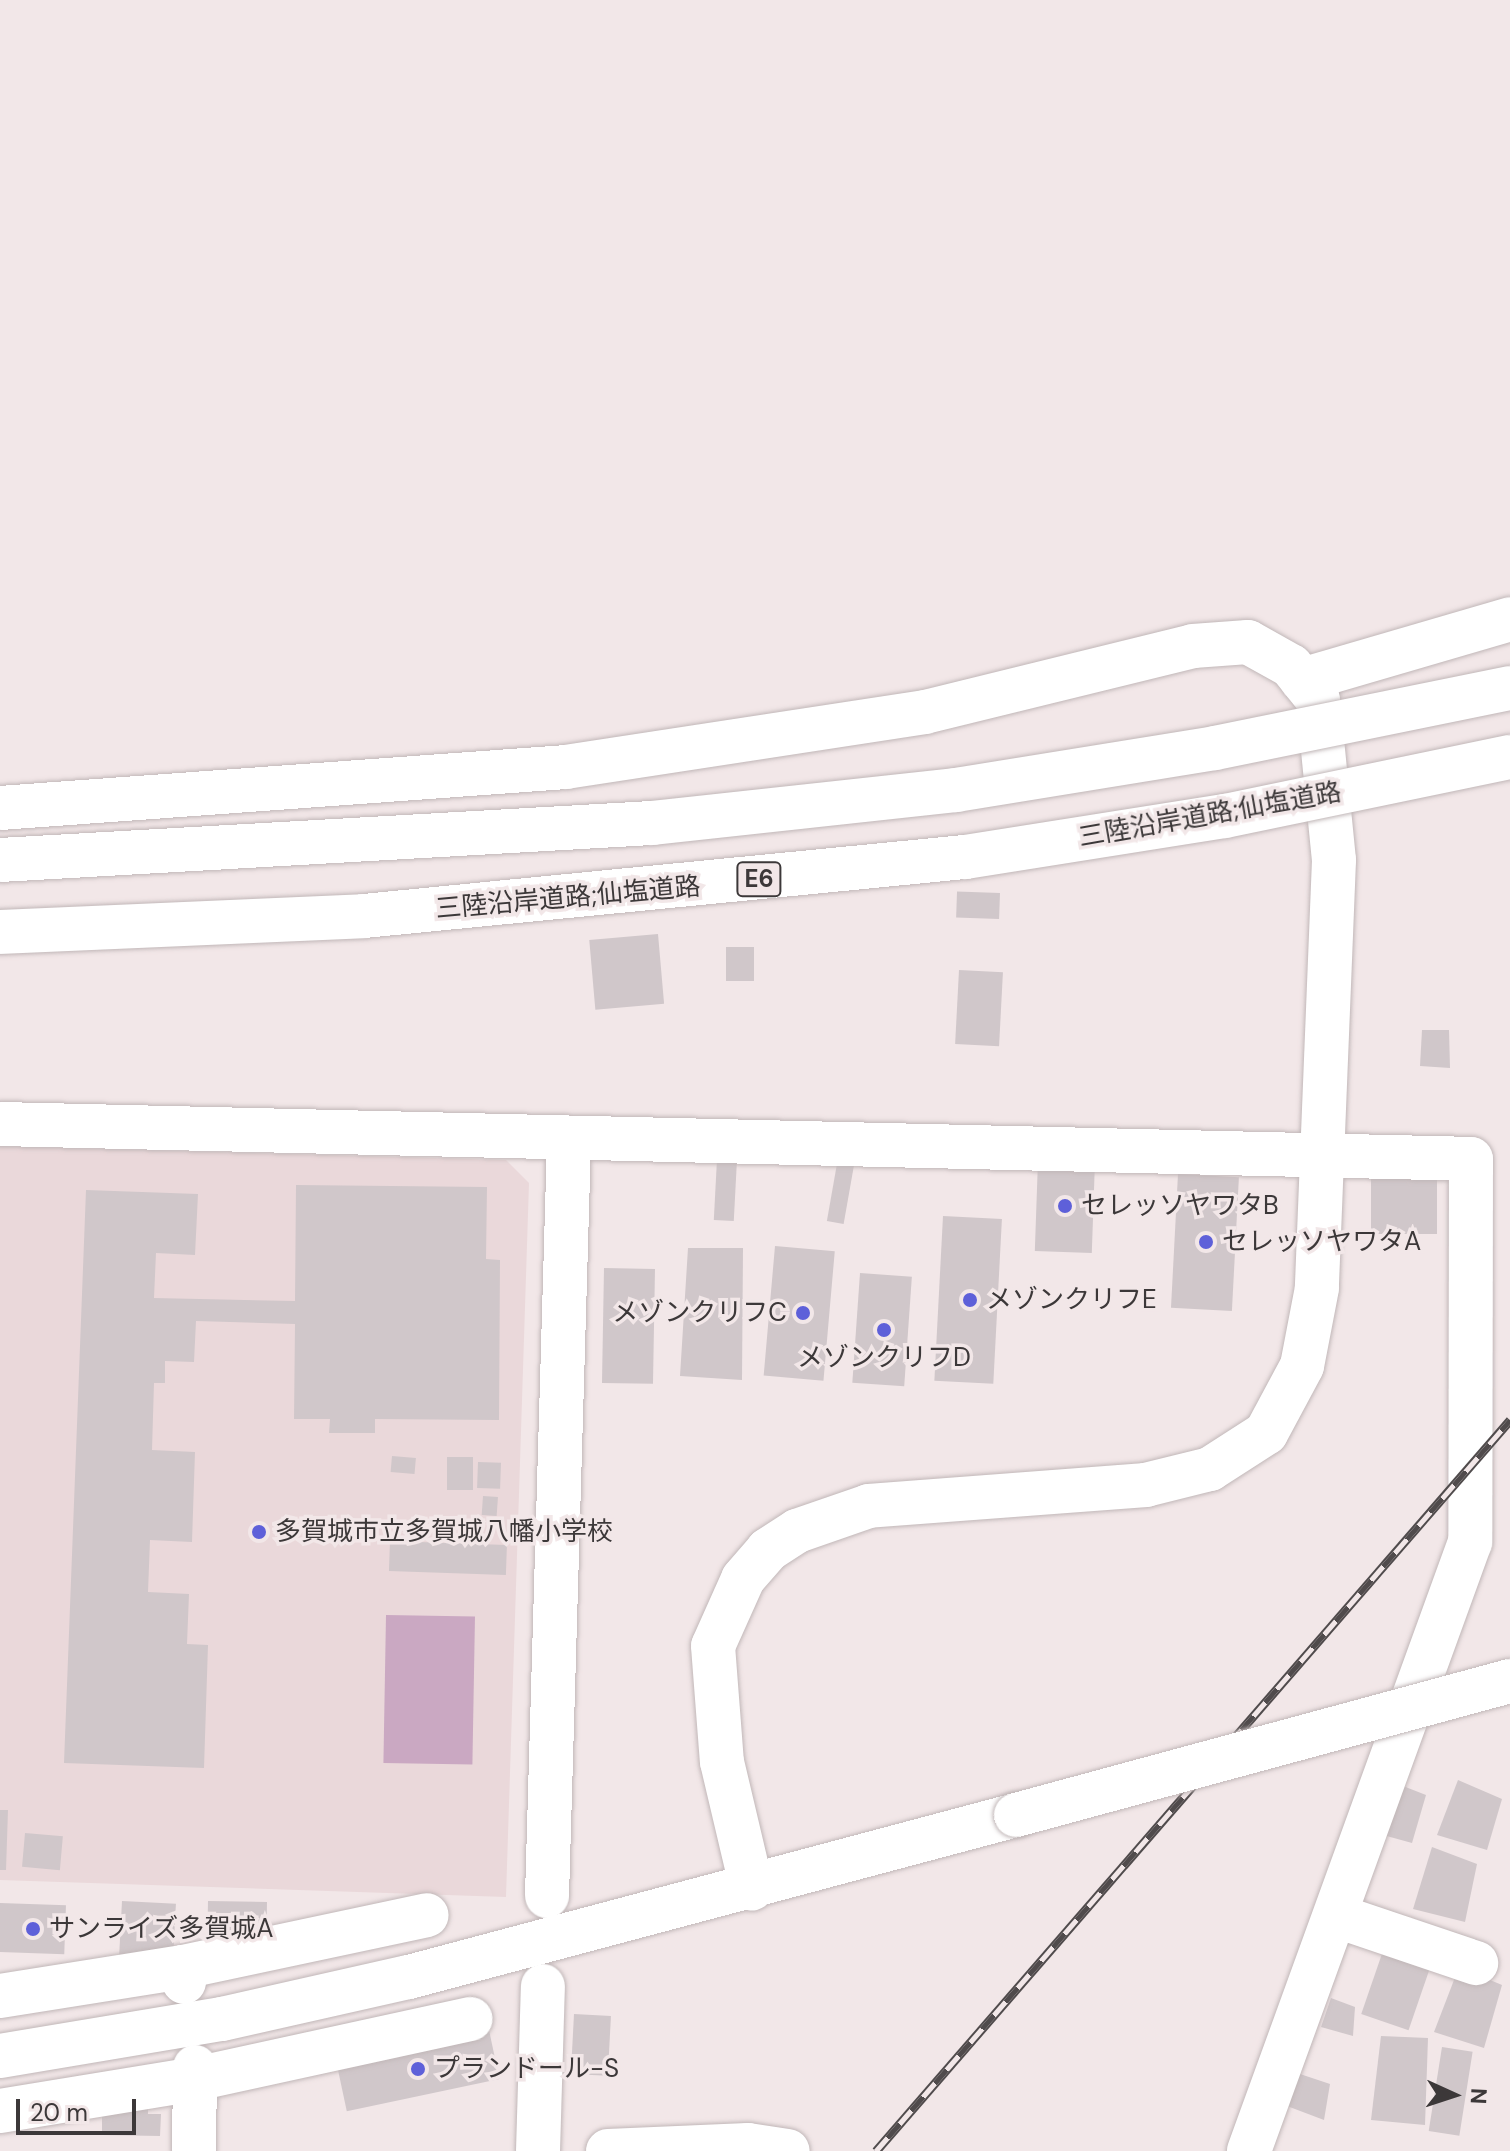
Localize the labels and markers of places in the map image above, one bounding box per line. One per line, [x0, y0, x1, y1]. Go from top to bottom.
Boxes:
place label: セレッソヤワタB [1081, 1190, 1279, 1222]
marker: セレッソヤワタB [1056, 1197, 1074, 1215]
place label: セレッソヤワタA [1222, 1226, 1421, 1258]
marker: セレッソヤワタA [1197, 1233, 1215, 1251]
place label: メゾンクリフE [986, 1284, 1157, 1316]
marker: メゾンクリフE [961, 1291, 979, 1309]
place label: メゾンクリフC [612, 1297, 787, 1329]
marker: メゾンクリフC [794, 1304, 812, 1322]
marker: メゾンクリフD [875, 1321, 893, 1339]
place label: メゾンクリフD [797, 1342, 971, 1374]
place label: 多賀城市立多賀城八幡小学校 [275, 1516, 613, 1548]
marker: 多賀城市立多賀城八幡小学校 [250, 1523, 268, 1541]
place label: サンライズ多賀城A [49, 1913, 274, 1945]
marker: サンライズ多賀城A [24, 1920, 42, 1938]
place label: プランドール-S [434, 2053, 619, 2085]
marker: プランドール-S [409, 2060, 427, 2078]

